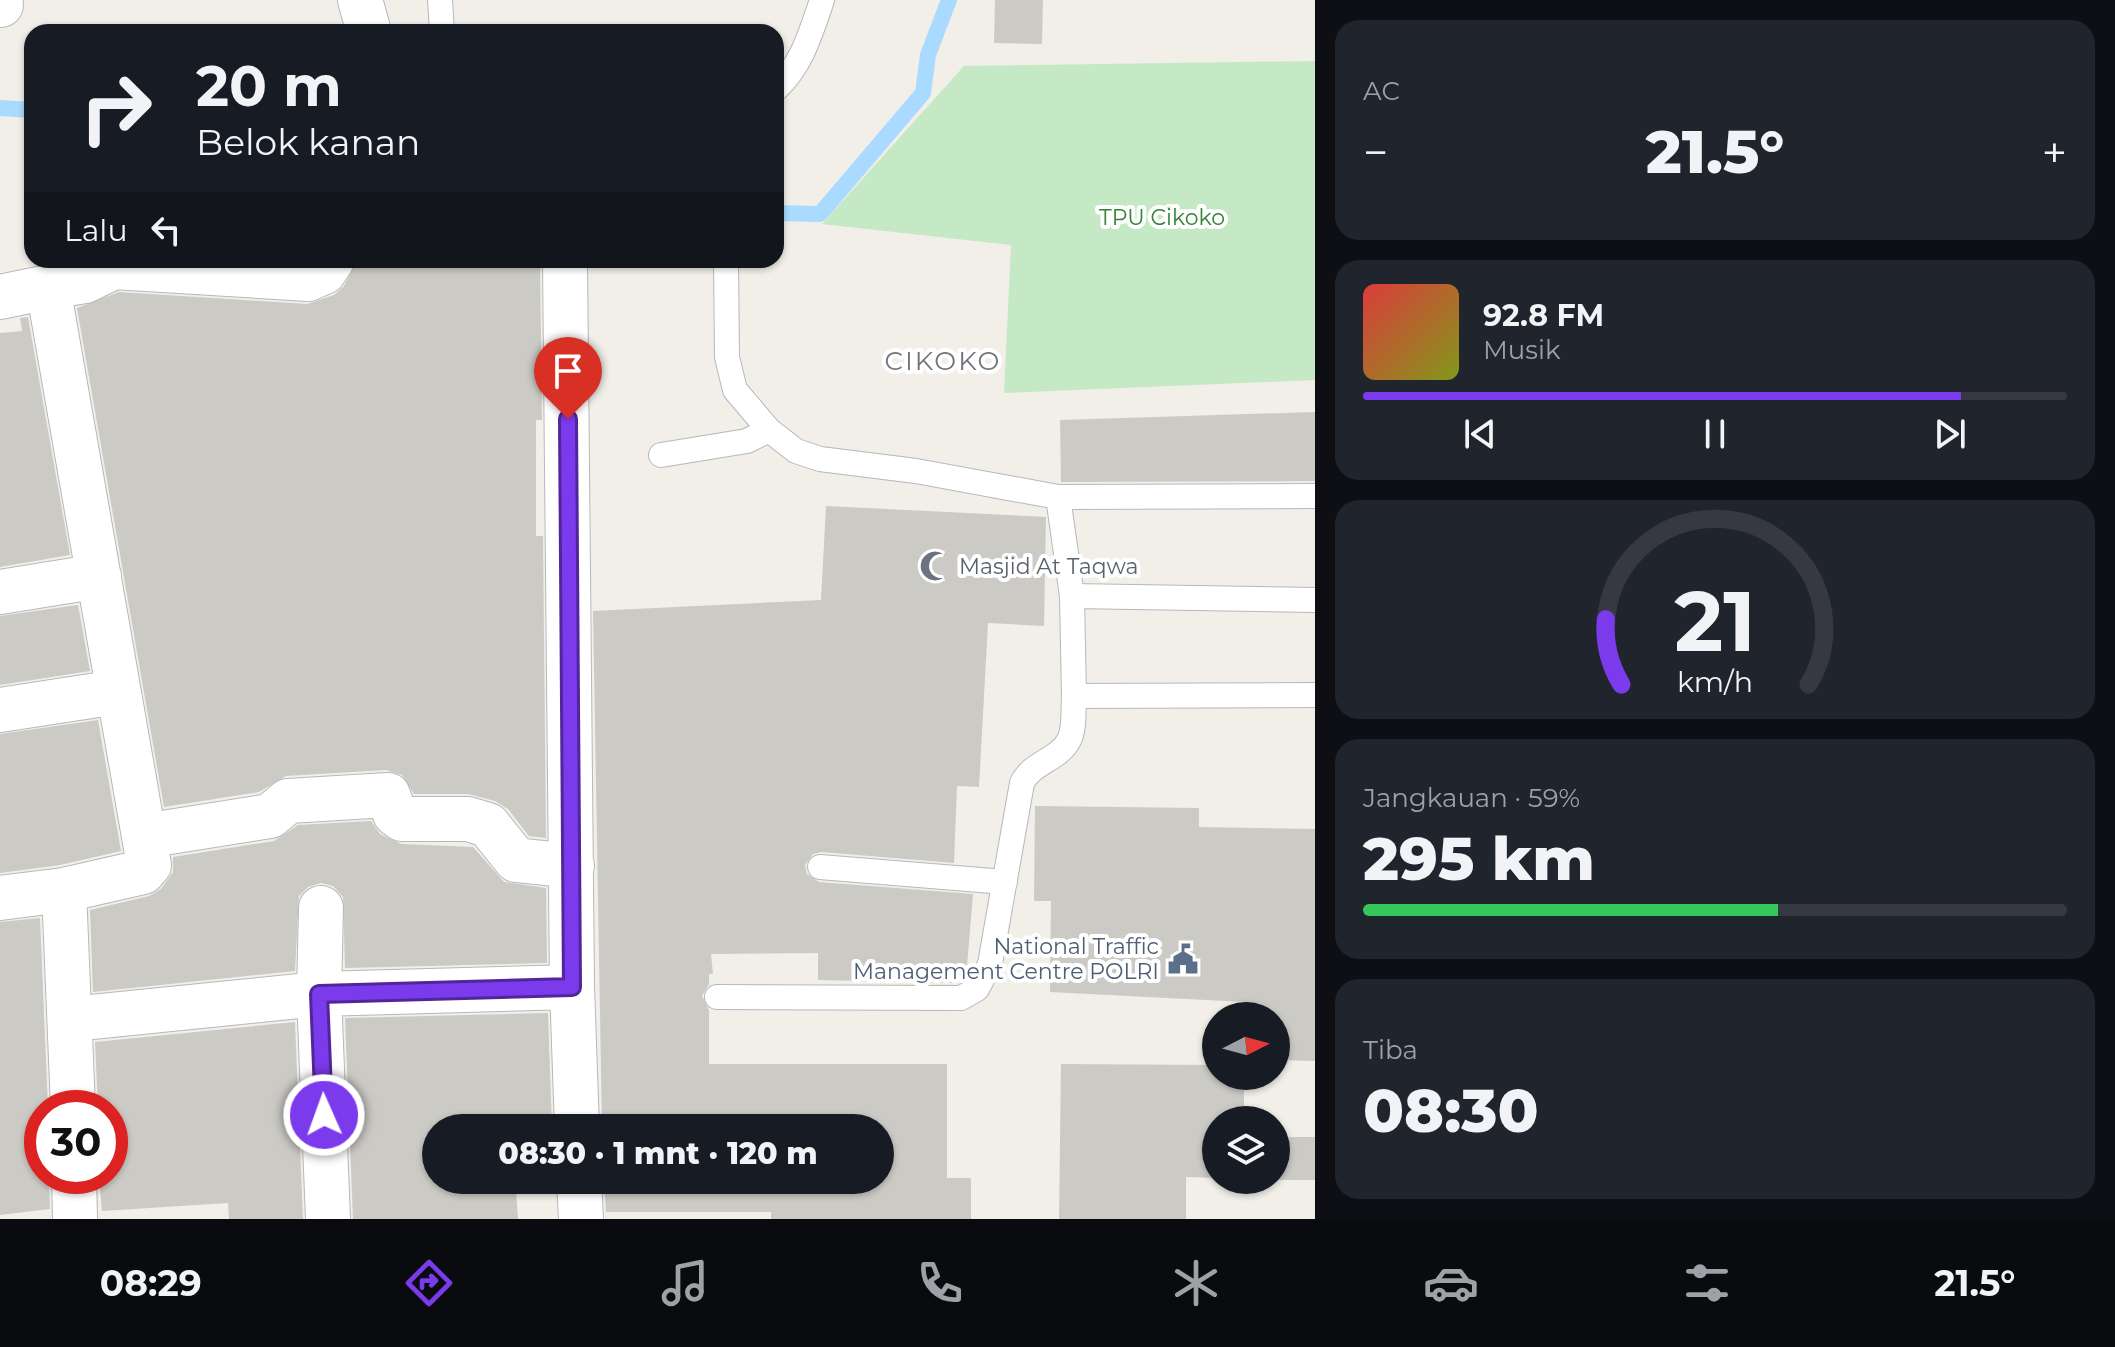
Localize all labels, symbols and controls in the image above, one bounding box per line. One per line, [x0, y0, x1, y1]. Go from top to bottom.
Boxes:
text: 20 m [196, 52, 342, 120]
icon: right [64, 56, 168, 160]
text: AC [1363, 75, 1400, 107]
text: 21.5° [1646, 115, 1784, 188]
text: Belok kanan [196, 120, 420, 164]
text: − [1363, 125, 1388, 179]
text: + [2042, 125, 2067, 179]
park label: TPU Cikoko [1099, 204, 1225, 231]
icon: left [144, 208, 188, 252]
text: Lalu [64, 212, 128, 249]
text: 92.8 FM [1483, 297, 1604, 334]
text: Musik [1483, 334, 1561, 366]
pin [534, 337, 602, 419]
district label: CIKOKO [885, 345, 1001, 377]
icon: arrive [546, 349, 590, 393]
icon: previous [1458, 412, 1502, 456]
icon: pause [1693, 412, 1737, 456]
icon: next [1928, 412, 1972, 456]
mosque icon: Masjid At Taqwa [918, 549, 952, 583]
place label: Masjid At Taqwa [959, 553, 1139, 580]
text: 21 [1674, 570, 1756, 672]
text: km/h [1677, 665, 1753, 700]
text: Jangkauan · 59% [1363, 782, 1580, 814]
text: 295 km [1363, 822, 1595, 895]
place label: National Traffic Management Centre POLRI [853, 933, 1159, 985]
public building icon: National Traffic Management Centre POLRI [1166, 942, 1200, 976]
north arrow [1202, 1002, 1290, 1090]
map controls [1202, 1002, 1290, 1194]
text: Tiba [1363, 1034, 1418, 1066]
position arrow [282, 1073, 366, 1157]
text: 08:30 [1363, 1074, 1539, 1147]
speed limit sign: 30 [24, 1090, 128, 1194]
button: layers [1202, 1106, 1290, 1194]
text: 08:30 · 1 mnt · 120 m [498, 1135, 818, 1172]
icon: directions [401, 1255, 457, 1311]
icon: music [657, 1255, 713, 1311]
icon: phone [912, 1255, 968, 1311]
icon: climate [1168, 1255, 1224, 1311]
icon: car [1423, 1255, 1479, 1311]
icon: filters [1679, 1255, 1735, 1311]
text: 08:29 [100, 1261, 202, 1305]
text: 21.5° [1934, 1261, 2015, 1305]

